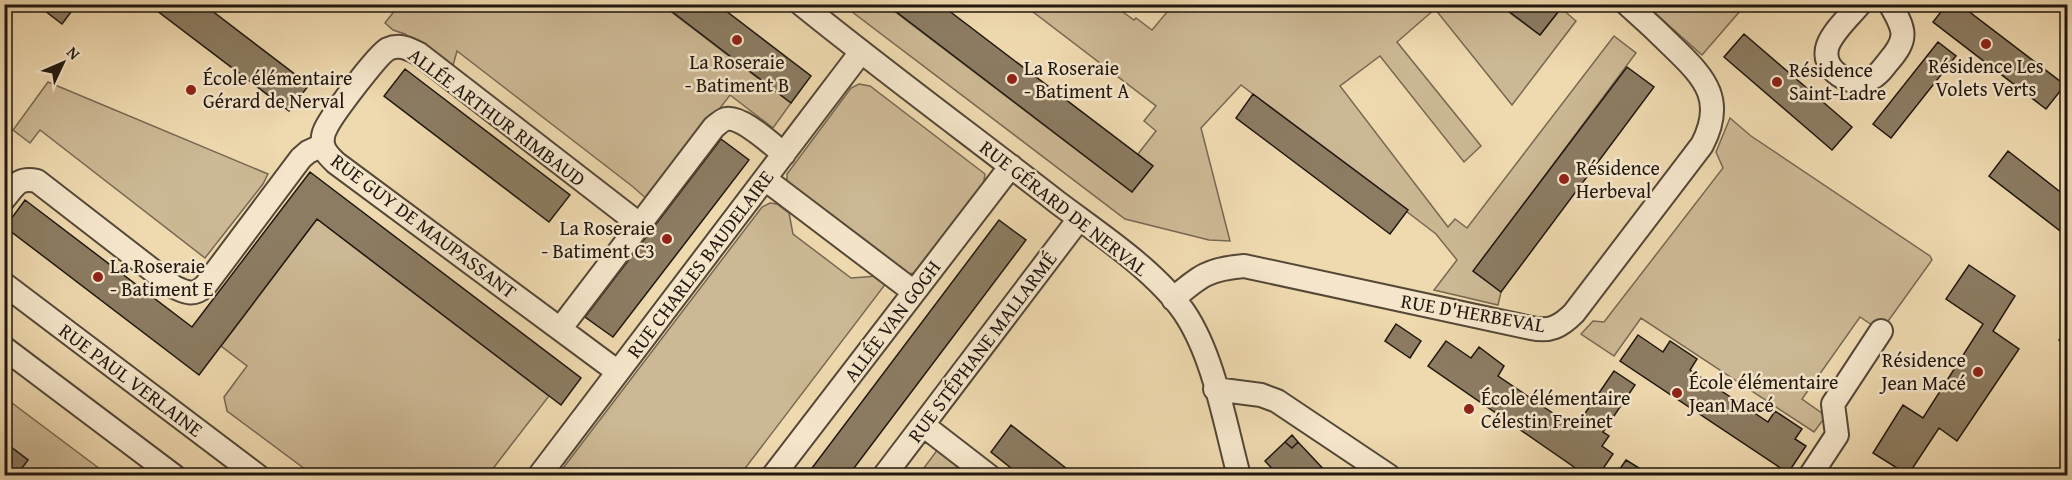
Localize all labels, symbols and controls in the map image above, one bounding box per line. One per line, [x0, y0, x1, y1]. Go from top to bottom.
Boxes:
north arrow [33, 33, 93, 93]
marker: La Roseraie - Batiment B [730, 33, 744, 47]
marker: Résidence Les Volets Verts [1979, 37, 1993, 51]
text: N [61, 40, 86, 65]
street label: ALLÉE ARTHUR RIMBAUD [403, 40, 592, 193]
place label: La Roseraie - Batiment B [685, 47, 789, 99]
place label: Résidence Les Volets Verts [1928, 51, 2044, 103]
place label: La Roseraie - Batiment A [1024, 53, 1129, 105]
place label: Résidence Saint-Ladre [1789, 55, 1886, 107]
place label: École élémentaire Gérard de Nerval [203, 63, 352, 115]
marker: La Roseraie - Batiment A [1005, 72, 1019, 86]
marker: Résidence Saint-Ladre [1770, 75, 1784, 89]
marker: École élémentaire Gérard de Nerval [184, 83, 198, 97]
street label: RUE GÉRARD DE NERVAL [974, 133, 1155, 283]
street label: RUE GUY DE MAUPASSANT [325, 146, 523, 305]
place label: Résidence Herbeval [1576, 153, 1660, 205]
street label: RUE CHARLES BAUDELAIRE [619, 164, 780, 364]
marker: Résidence Herbeval [1557, 172, 1571, 186]
place label: La Roseraie - Batiment C3 [541, 213, 655, 265]
marker: La Roseraie - Batiment C3 [660, 232, 674, 246]
street label: RUE STÉPHANE MALLARMÉ [900, 245, 1063, 448]
place label: La Roseraie - Batiment E [110, 251, 213, 303]
street label: ALLÉE VAN GOGH [836, 254, 947, 388]
marker: La Roseraie - Batiment E [91, 270, 105, 284]
street label: RUE D'HERBEVAL [1399, 286, 1548, 339]
street label: RUE PAUL VERLAINE [53, 316, 209, 443]
place label: Résidence Jean Macé [1878, 345, 1966, 397]
marker: Résidence Jean Macé [1971, 365, 1985, 379]
place label: École élémentaire Jean Macé [1686, 367, 1838, 419]
place label: École élémentaire Célestin Freinet [1481, 383, 1630, 435]
marker: École élémentaire Jean Macé [1670, 386, 1684, 400]
marker: École élémentaire Célestin Freinet [1462, 402, 1476, 416]

